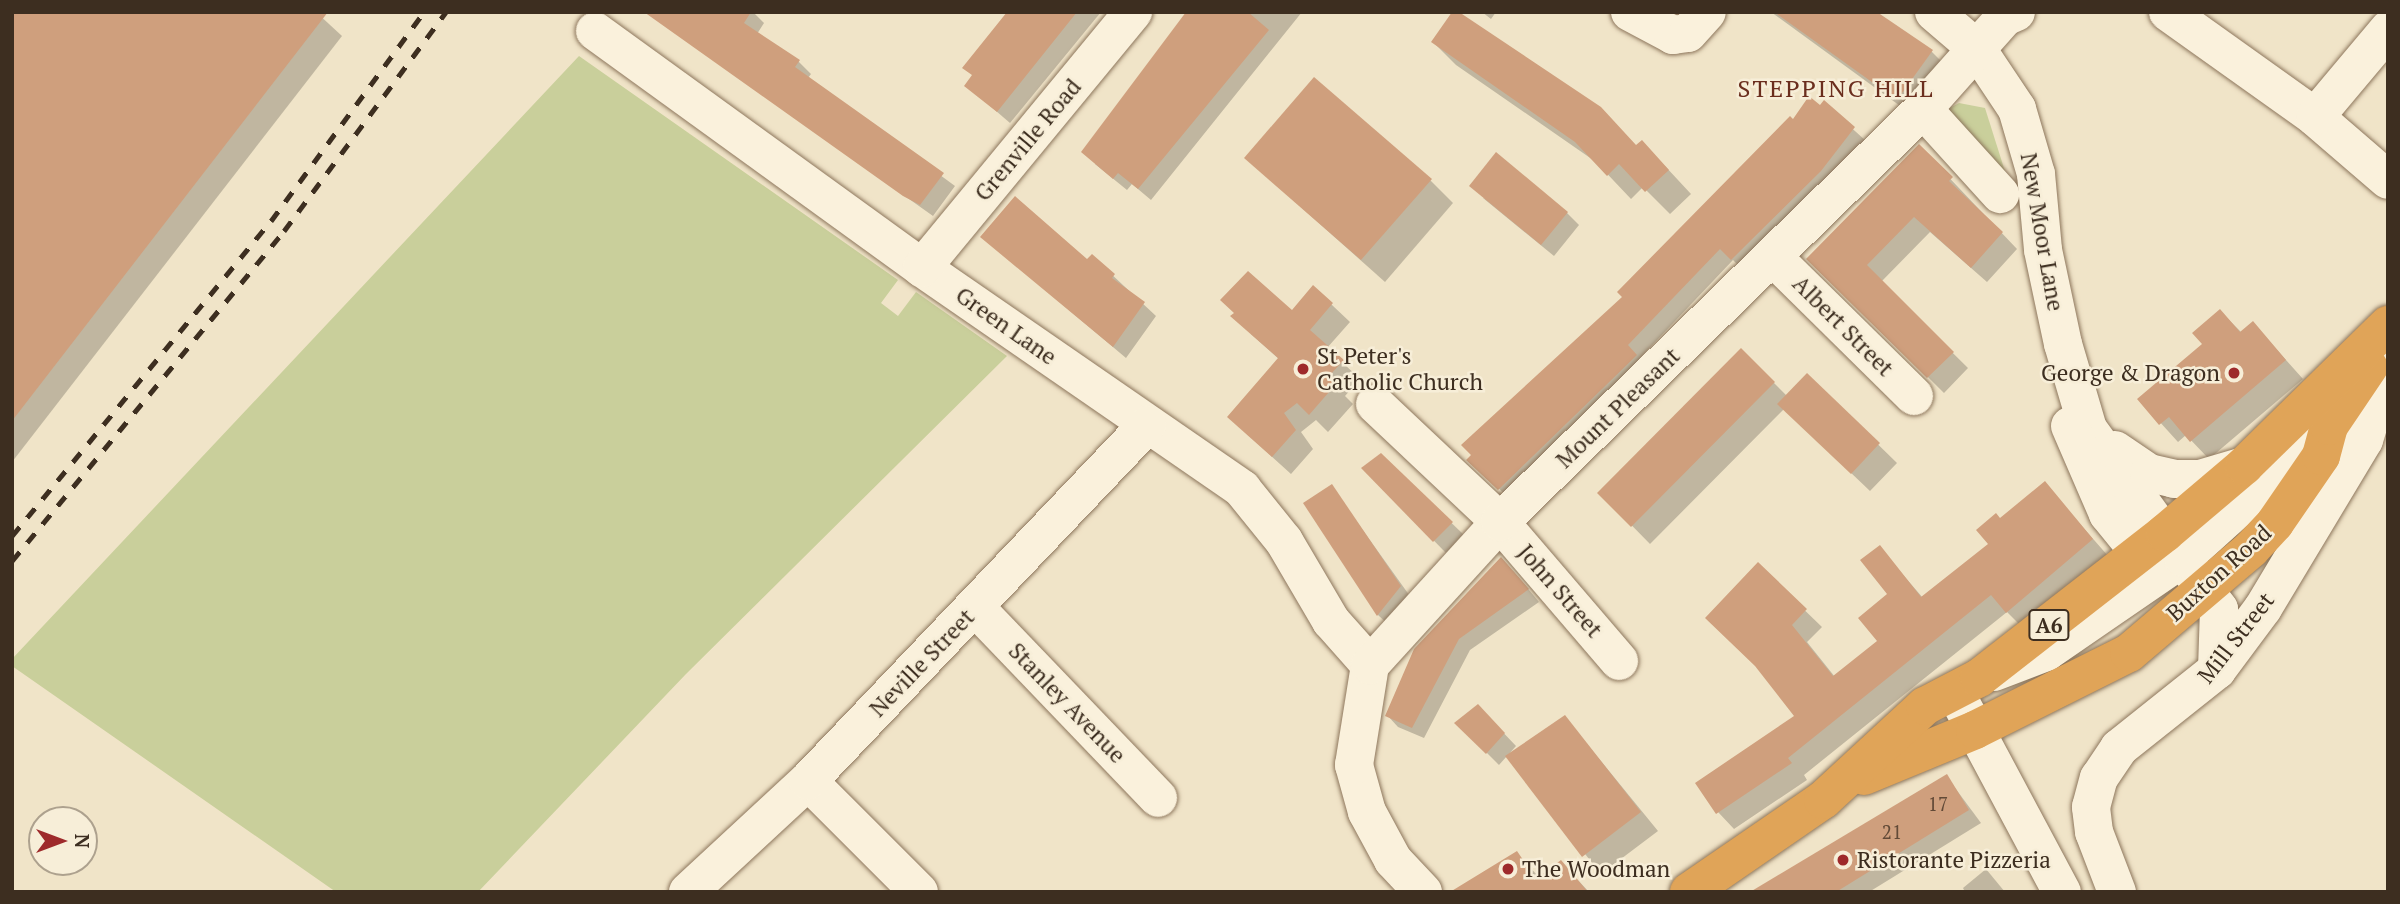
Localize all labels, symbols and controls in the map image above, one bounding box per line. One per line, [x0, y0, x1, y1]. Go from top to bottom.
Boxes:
street label: Grenville Road [969, 73, 1087, 207]
district label: STEPPING HILL [1739, 75, 1933, 103]
street label: New Moor Lane [2015, 151, 2069, 313]
street label: Albert Street [1787, 270, 1899, 382]
street label: Green Lane [950, 281, 1062, 371]
place label: St Peter's Catholic Church [1317, 342, 1483, 396]
street label: Mount Pleasant [1550, 342, 1686, 474]
place label: George & Dragon [2041, 359, 2220, 387]
marker: St Peter's Catholic Church [1295, 361, 1311, 377]
marker: George & Dragon [2226, 365, 2242, 381]
street label: Buxton Road [2161, 519, 2277, 627]
street label: John Street [1512, 539, 1608, 643]
street label: Mill Street [2192, 587, 2280, 689]
street label: Neville Street [864, 603, 980, 723]
road number: A6 [2028, 608, 2070, 642]
street label: Stanley Avenue [1003, 637, 1131, 769]
house number: 17 [1928, 793, 1948, 815]
north arrow [28, 806, 98, 876]
house number: 21 [1882, 821, 1902, 843]
text: N [70, 834, 95, 848]
place label: Ristorante Pizzeria [1857, 846, 2051, 874]
marker: Ristorante Pizzeria [1835, 852, 1851, 868]
place label: The Woodman [1522, 855, 1670, 883]
marker: The Woodman [1500, 861, 1516, 877]

